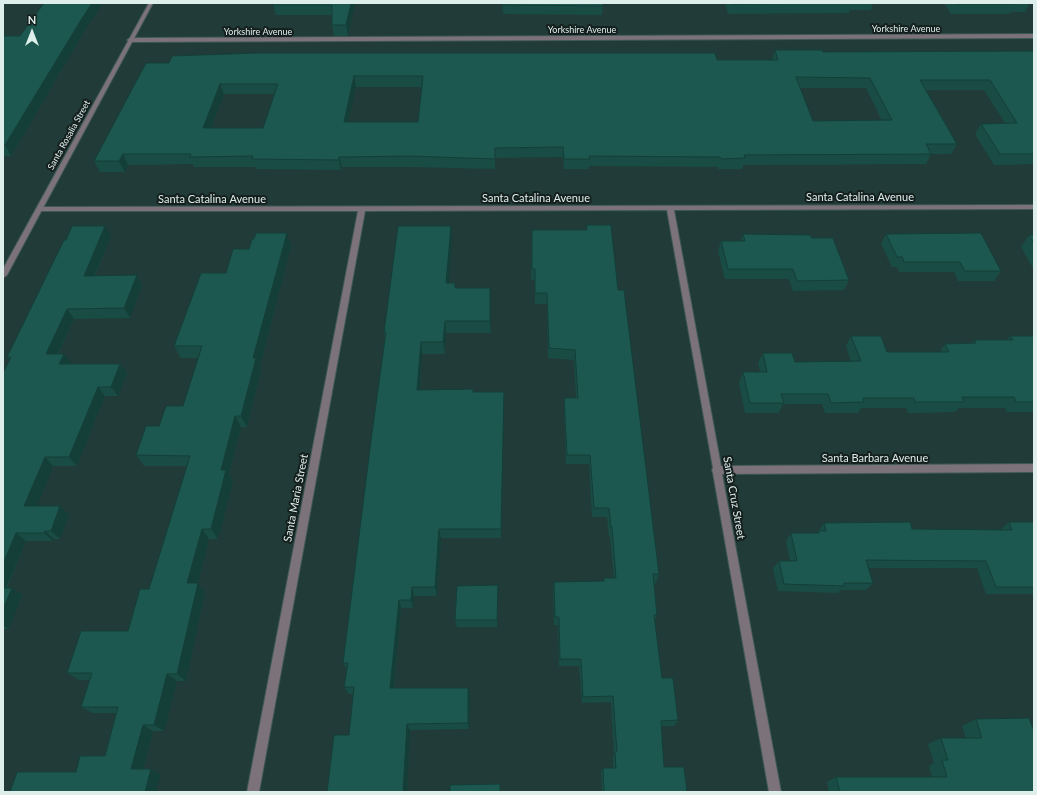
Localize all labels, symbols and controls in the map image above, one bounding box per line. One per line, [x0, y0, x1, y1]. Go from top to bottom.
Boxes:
north arrow [12, 12, 52, 52]
text: N [28, 13, 36, 26]
street label: Yorkshire Avenue [872, 24, 940, 34]
street label: Yorkshire Avenue [548, 25, 616, 35]
street label: Yorkshire Avenue [224, 27, 292, 37]
street label: Santa Rosalia Street [45, 98, 93, 172]
street label: Santa Catalina Avenue [806, 190, 914, 204]
street label: Santa Catalina Avenue [482, 191, 590, 205]
street label: Santa Catalina Avenue [158, 192, 266, 206]
street label: Santa Barbara Avenue [822, 451, 928, 465]
street label: Santa Maria Street [281, 453, 311, 543]
street label: Santa Cruz Street [720, 456, 748, 540]

